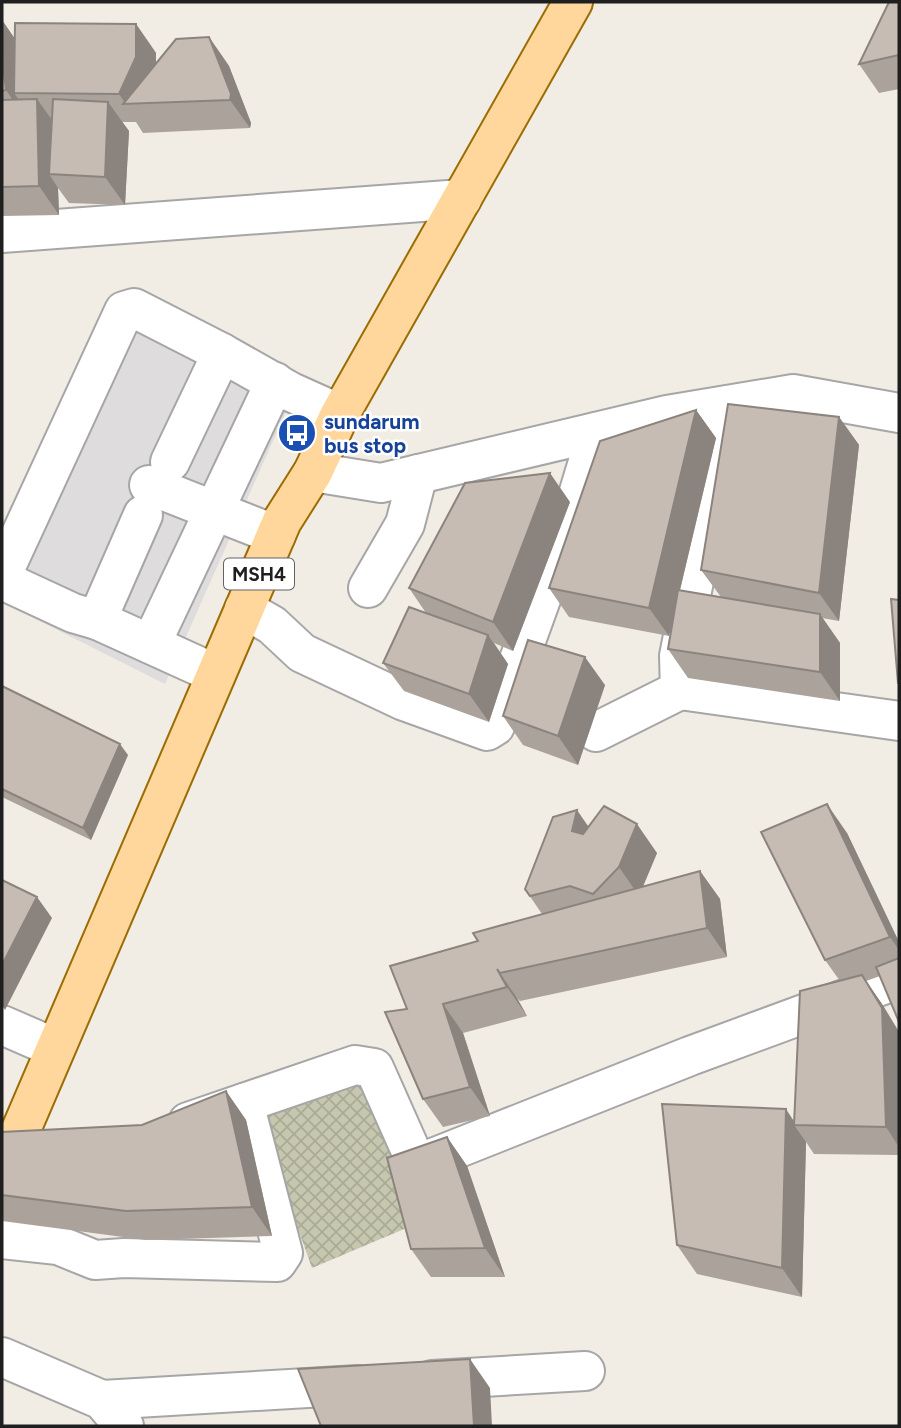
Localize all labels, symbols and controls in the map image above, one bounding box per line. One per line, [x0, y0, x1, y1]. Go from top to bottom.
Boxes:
place label: sundarum bus stop [324, 409, 420, 458]
bus stop icon: sundarum bus stop [276, 412, 318, 454]
road number: MSH4 [224, 558, 294, 590]

